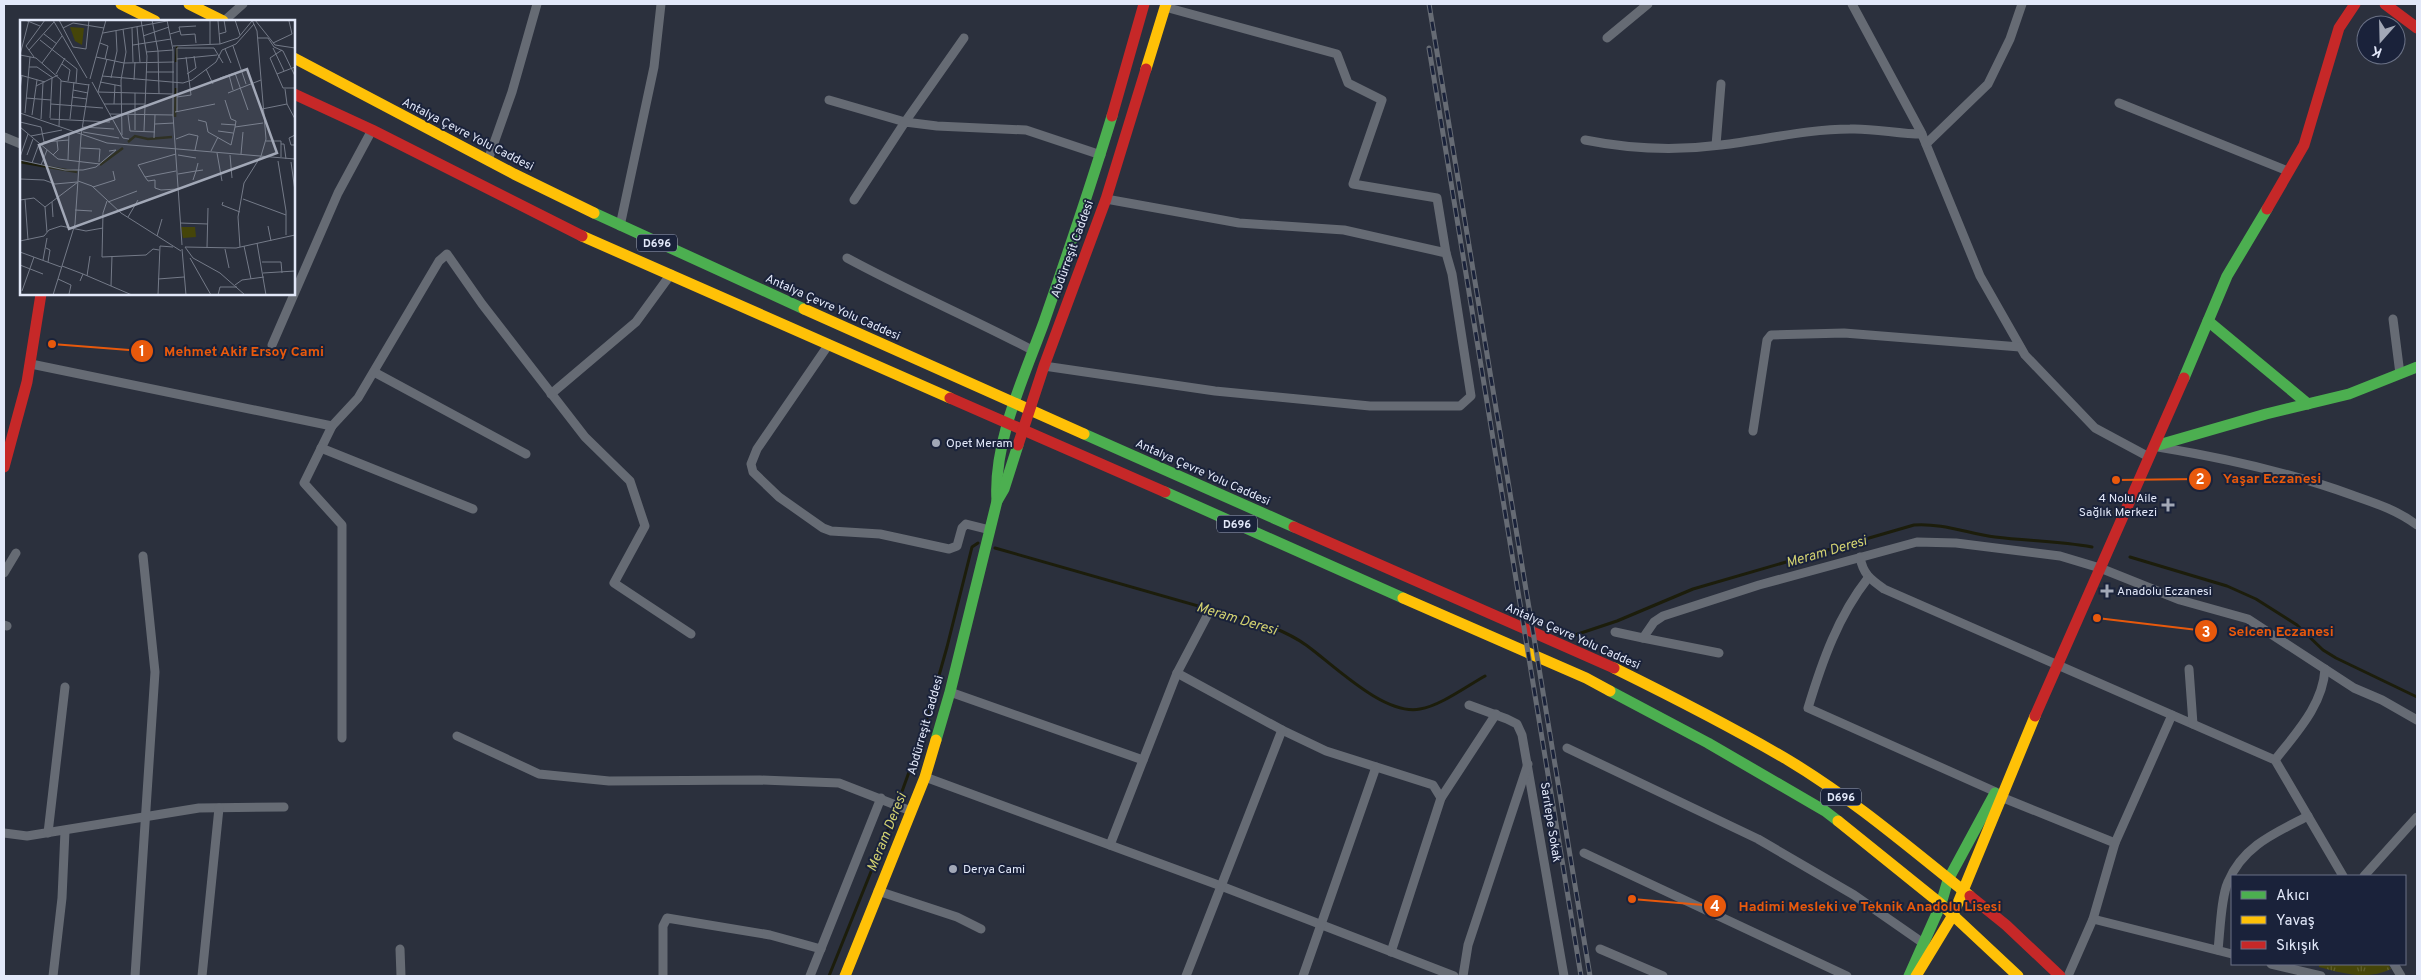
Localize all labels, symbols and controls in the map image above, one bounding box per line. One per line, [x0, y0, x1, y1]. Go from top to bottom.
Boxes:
north arrow [2356, 15, 2406, 65]
inset map [20, 20, 295, 295]
text: K [2369, 41, 2385, 60]
street label: Antalya Çevre Yolu Caddesi [399, 95, 536, 175]
street label: Abdürreşit Caddesi [1048, 198, 1098, 300]
road number: D696 [637, 234, 677, 252]
street label: Antalya Çevre Yolu Caddesi [763, 271, 903, 345]
callout: Mehmet Akif Ersoy Cami [129, 336, 334, 365]
text: 1 [139, 343, 145, 362]
text: Mehmet Akif Ersoy Cami [164, 344, 324, 361]
place label: Opet Meram [946, 436, 1013, 452]
street label: Antalya Çevre Yolu Caddesi [1133, 436, 1273, 510]
marker: Opet Meram [930, 437, 942, 449]
callout: Yaşar Eczanesi [2187, 464, 2331, 493]
text: 2 [2195, 471, 2205, 490]
text: Yaşar Eczanesi [2223, 471, 2321, 488]
place label: 4 Nolu Aile Sağlık Merkezi [2079, 491, 2157, 521]
marker: 4 Nolu Aile Sağlık Merkezi [2161, 498, 2175, 512]
road number: D696 [1217, 516, 1257, 532]
water label: Meram Deresi [1784, 532, 1870, 572]
place label: Anadolu Eczanesi [2117, 584, 2212, 600]
marker: Anadolu Eczanesi [2101, 585, 2113, 597]
water label: Meram Deresi [1194, 599, 1280, 640]
street label: Antalya Çevre Yolu Caddesi [1503, 600, 1643, 674]
callout: Selcen Eczanesi [2193, 617, 2344, 646]
text: 3 [2202, 624, 2211, 643]
text: Selcen Eczanesi [2228, 624, 2334, 641]
street label: Abdürreşit Caddesi [904, 674, 948, 777]
street label: Sarıtepe Sokak [1536, 781, 1564, 863]
water label: Meram Deresi [864, 789, 911, 874]
road number: D696 [1821, 789, 1861, 806]
place label: Derya Cami [963, 862, 1025, 878]
marker: Derya Cami [947, 863, 959, 875]
legend [2231, 875, 2406, 965]
text: Akıcı [2276, 887, 2309, 906]
callout: Hadimi Mesleki ve Teknik Anadolu Lisesi [1703, 891, 2011, 920]
text: 4 [1710, 898, 1720, 917]
text: Hadimi Mesleki ve Teknik Anadolu Lisesi [1739, 899, 2001, 916]
text: Yavaş [2276, 912, 2315, 931]
text: Sıkışık [2276, 937, 2320, 956]

